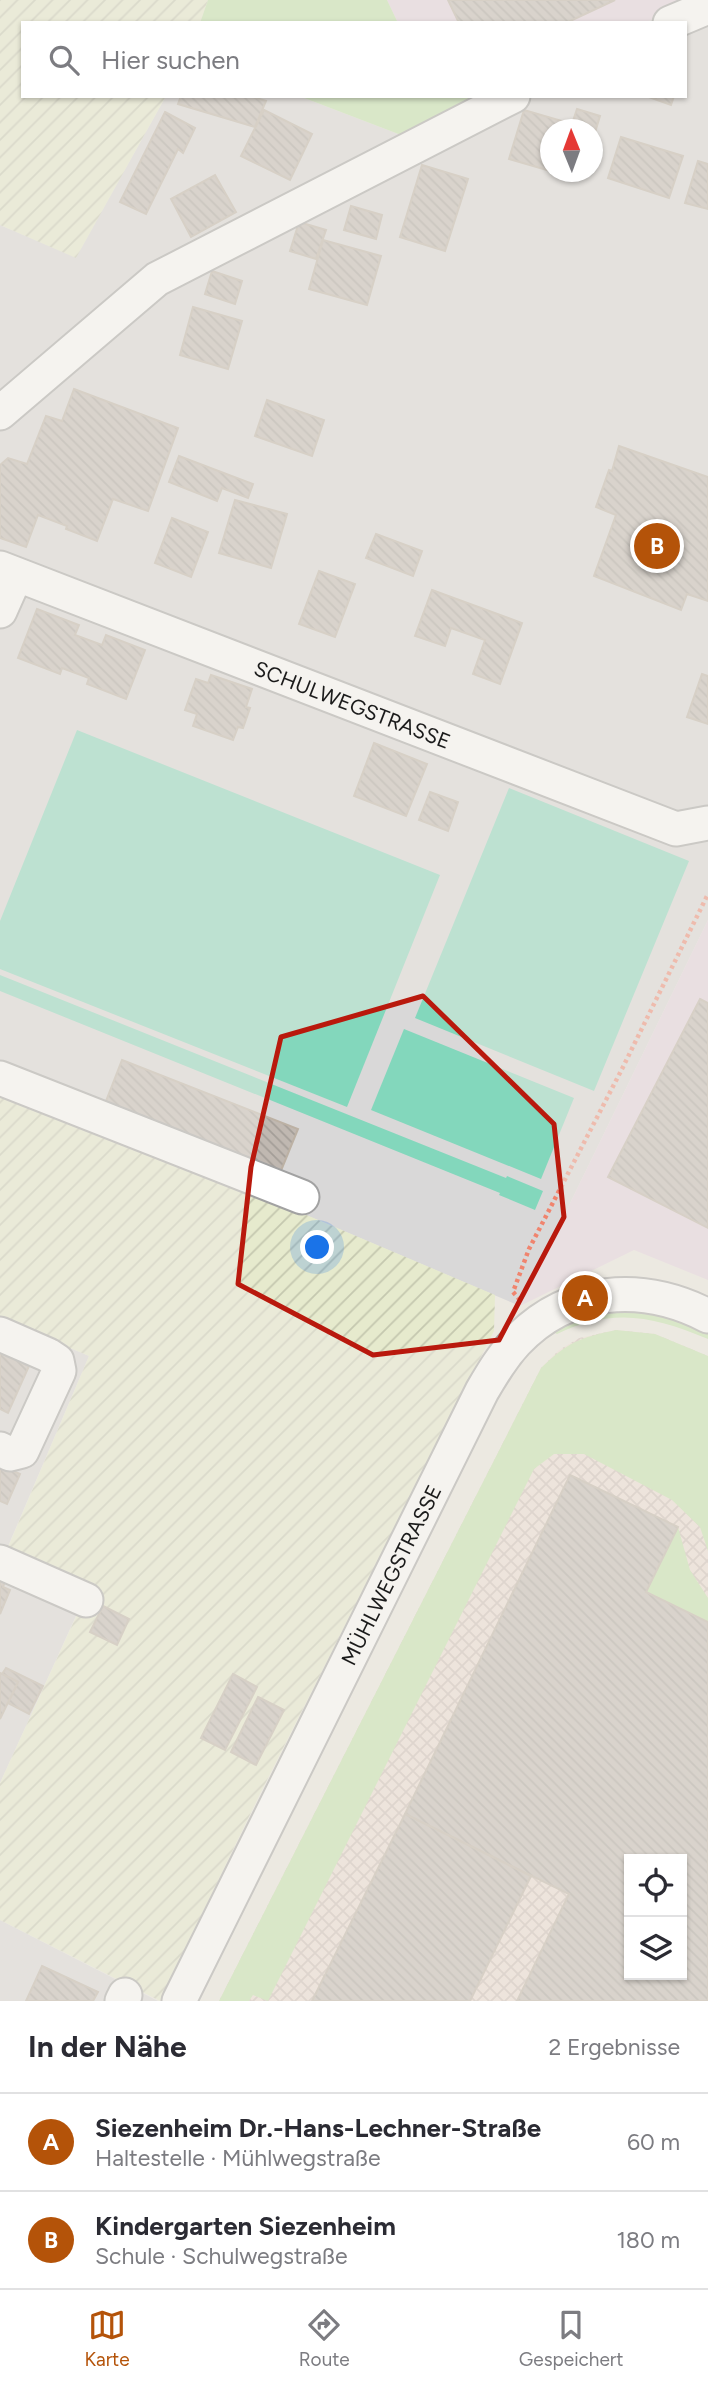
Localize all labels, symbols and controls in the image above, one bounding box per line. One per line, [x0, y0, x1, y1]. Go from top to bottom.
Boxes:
search box [21, 21, 687, 98]
icon: search [45, 41, 83, 79]
text: Hier suchen [101, 44, 240, 76]
north arrow [540, 119, 603, 182]
pin: B [634, 520, 680, 572]
street label: SCHULWEGSTRASSE [251, 655, 454, 753]
your location [300, 1230, 334, 1264]
pin: A [562, 1272, 608, 1324]
street label: MÜHLWEGSTRASSE [336, 1480, 446, 1669]
map controls [624, 1854, 687, 1980]
button: locate [624, 1854, 687, 1917]
button: layers [624, 1917, 687, 1980]
text: In der Nähe [28, 2028, 187, 2065]
text: 2 Ergebnisse [548, 2033, 680, 2061]
text: Siezenheim Dr.-Hans-Lechner-Straße [95, 2112, 541, 2144]
text: A [43, 2128, 59, 2156]
text: 60 m [627, 2128, 680, 2156]
text: Haltestelle · Mühlwegstraße [95, 2144, 381, 2172]
text: Kindergarten Siezenheim [95, 2210, 396, 2242]
text: B [44, 2226, 58, 2254]
text: 180 m [616, 2226, 680, 2254]
text: Schule · Schulwegstraße [95, 2242, 348, 2270]
tab: Karte [85, 2306, 130, 2371]
tab: Route [299, 2306, 350, 2371]
tab: Gespeichert [519, 2306, 623, 2371]

